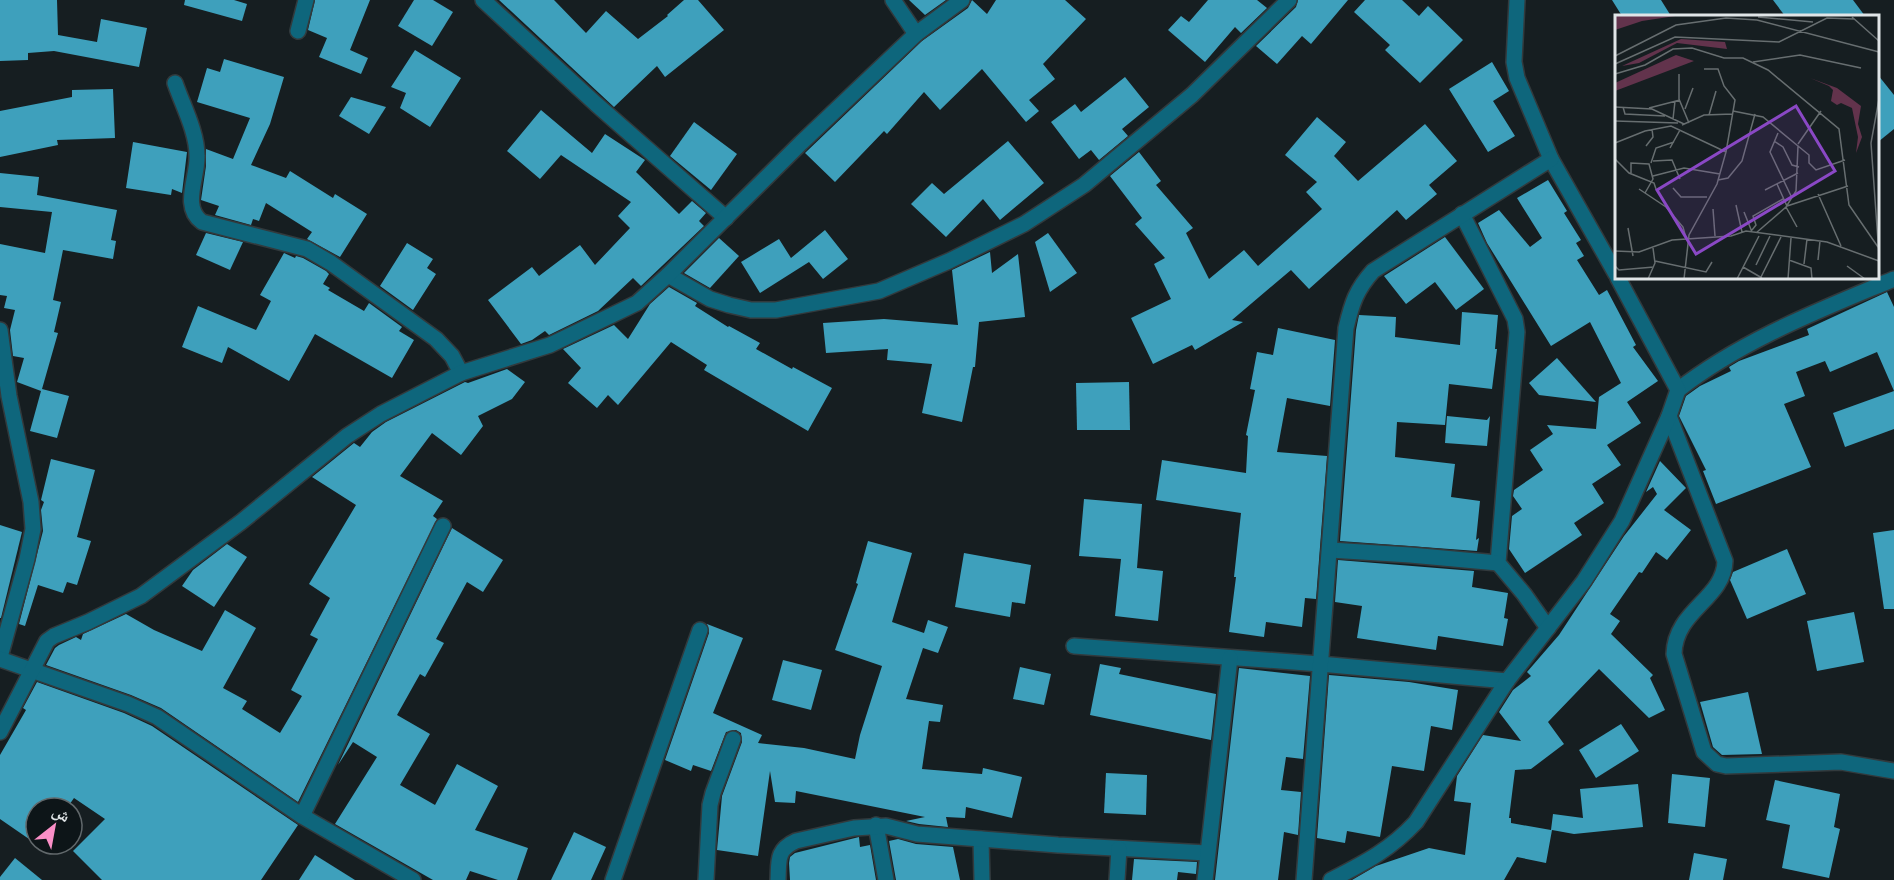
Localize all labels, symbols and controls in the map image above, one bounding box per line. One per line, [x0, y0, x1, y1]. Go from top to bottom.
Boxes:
inset map [1615, 15, 1879, 279]
north arrow [24, 796, 84, 856]
text: ش [49, 801, 74, 826]

